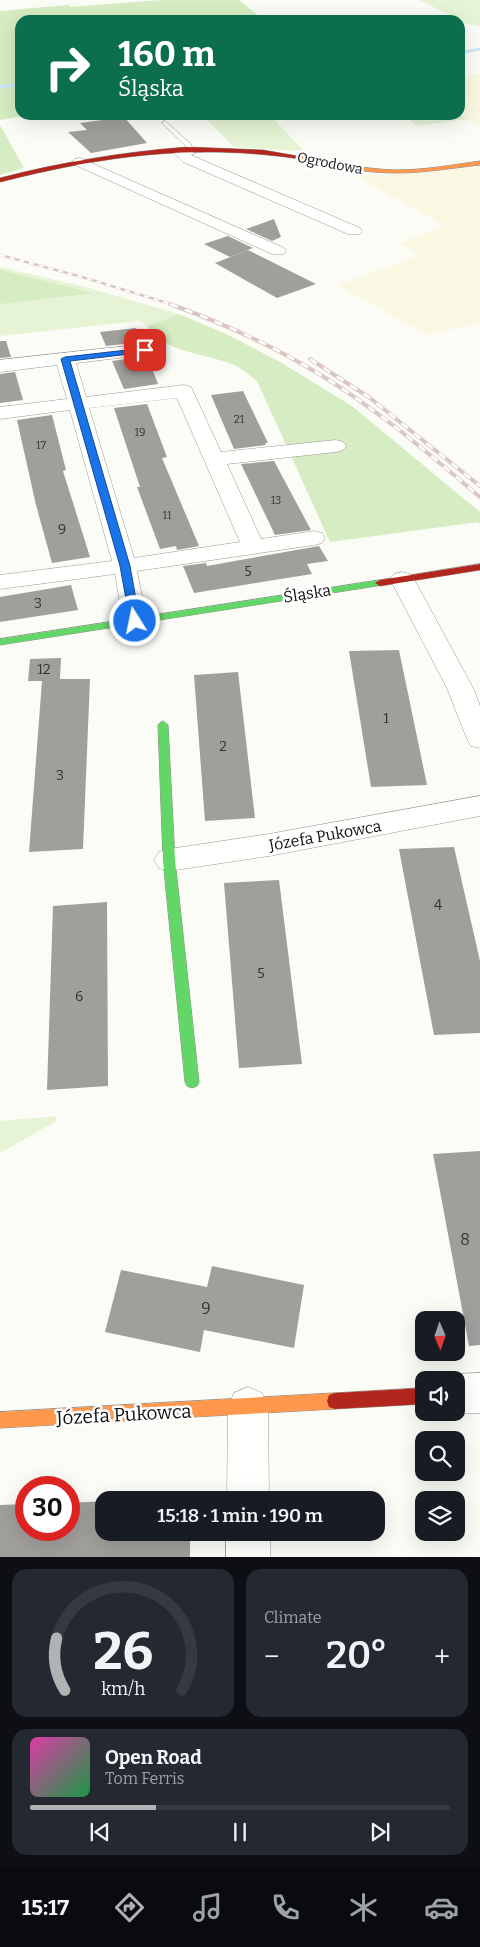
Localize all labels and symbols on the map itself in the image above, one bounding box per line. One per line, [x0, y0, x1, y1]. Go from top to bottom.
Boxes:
street label: Ogrodowa [296, 149, 364, 178]
pin [124, 329, 166, 371]
house number: 21 [234, 413, 245, 426]
house number: 19 [135, 426, 145, 439]
house number: 17 [36, 439, 46, 452]
house number: 13 [271, 494, 281, 507]
house number: 11 [163, 509, 172, 522]
house number: 9 [58, 521, 66, 538]
house number: 5 [244, 563, 252, 580]
street label: Śląska [282, 579, 332, 607]
position arrow [108, 594, 160, 646]
house number: 3 [34, 595, 42, 612]
house number: 12 [37, 661, 51, 678]
house number: 1 [383, 710, 389, 727]
house number: 2 [219, 738, 227, 755]
house number: 3 [56, 767, 64, 784]
street label: Józefa Pukowca [266, 816, 383, 855]
house number: 4 [434, 897, 442, 914]
house number: 5 [257, 965, 265, 982]
house number: 6 [75, 988, 83, 1005]
house number: 8 [460, 1230, 470, 1249]
house number: 9 [201, 1299, 211, 1318]
north arrow [415, 1311, 465, 1361]
street label: Józefa Pukowca [55, 1399, 193, 1430]
speed limit sign: 30 [15, 1476, 80, 1541]

